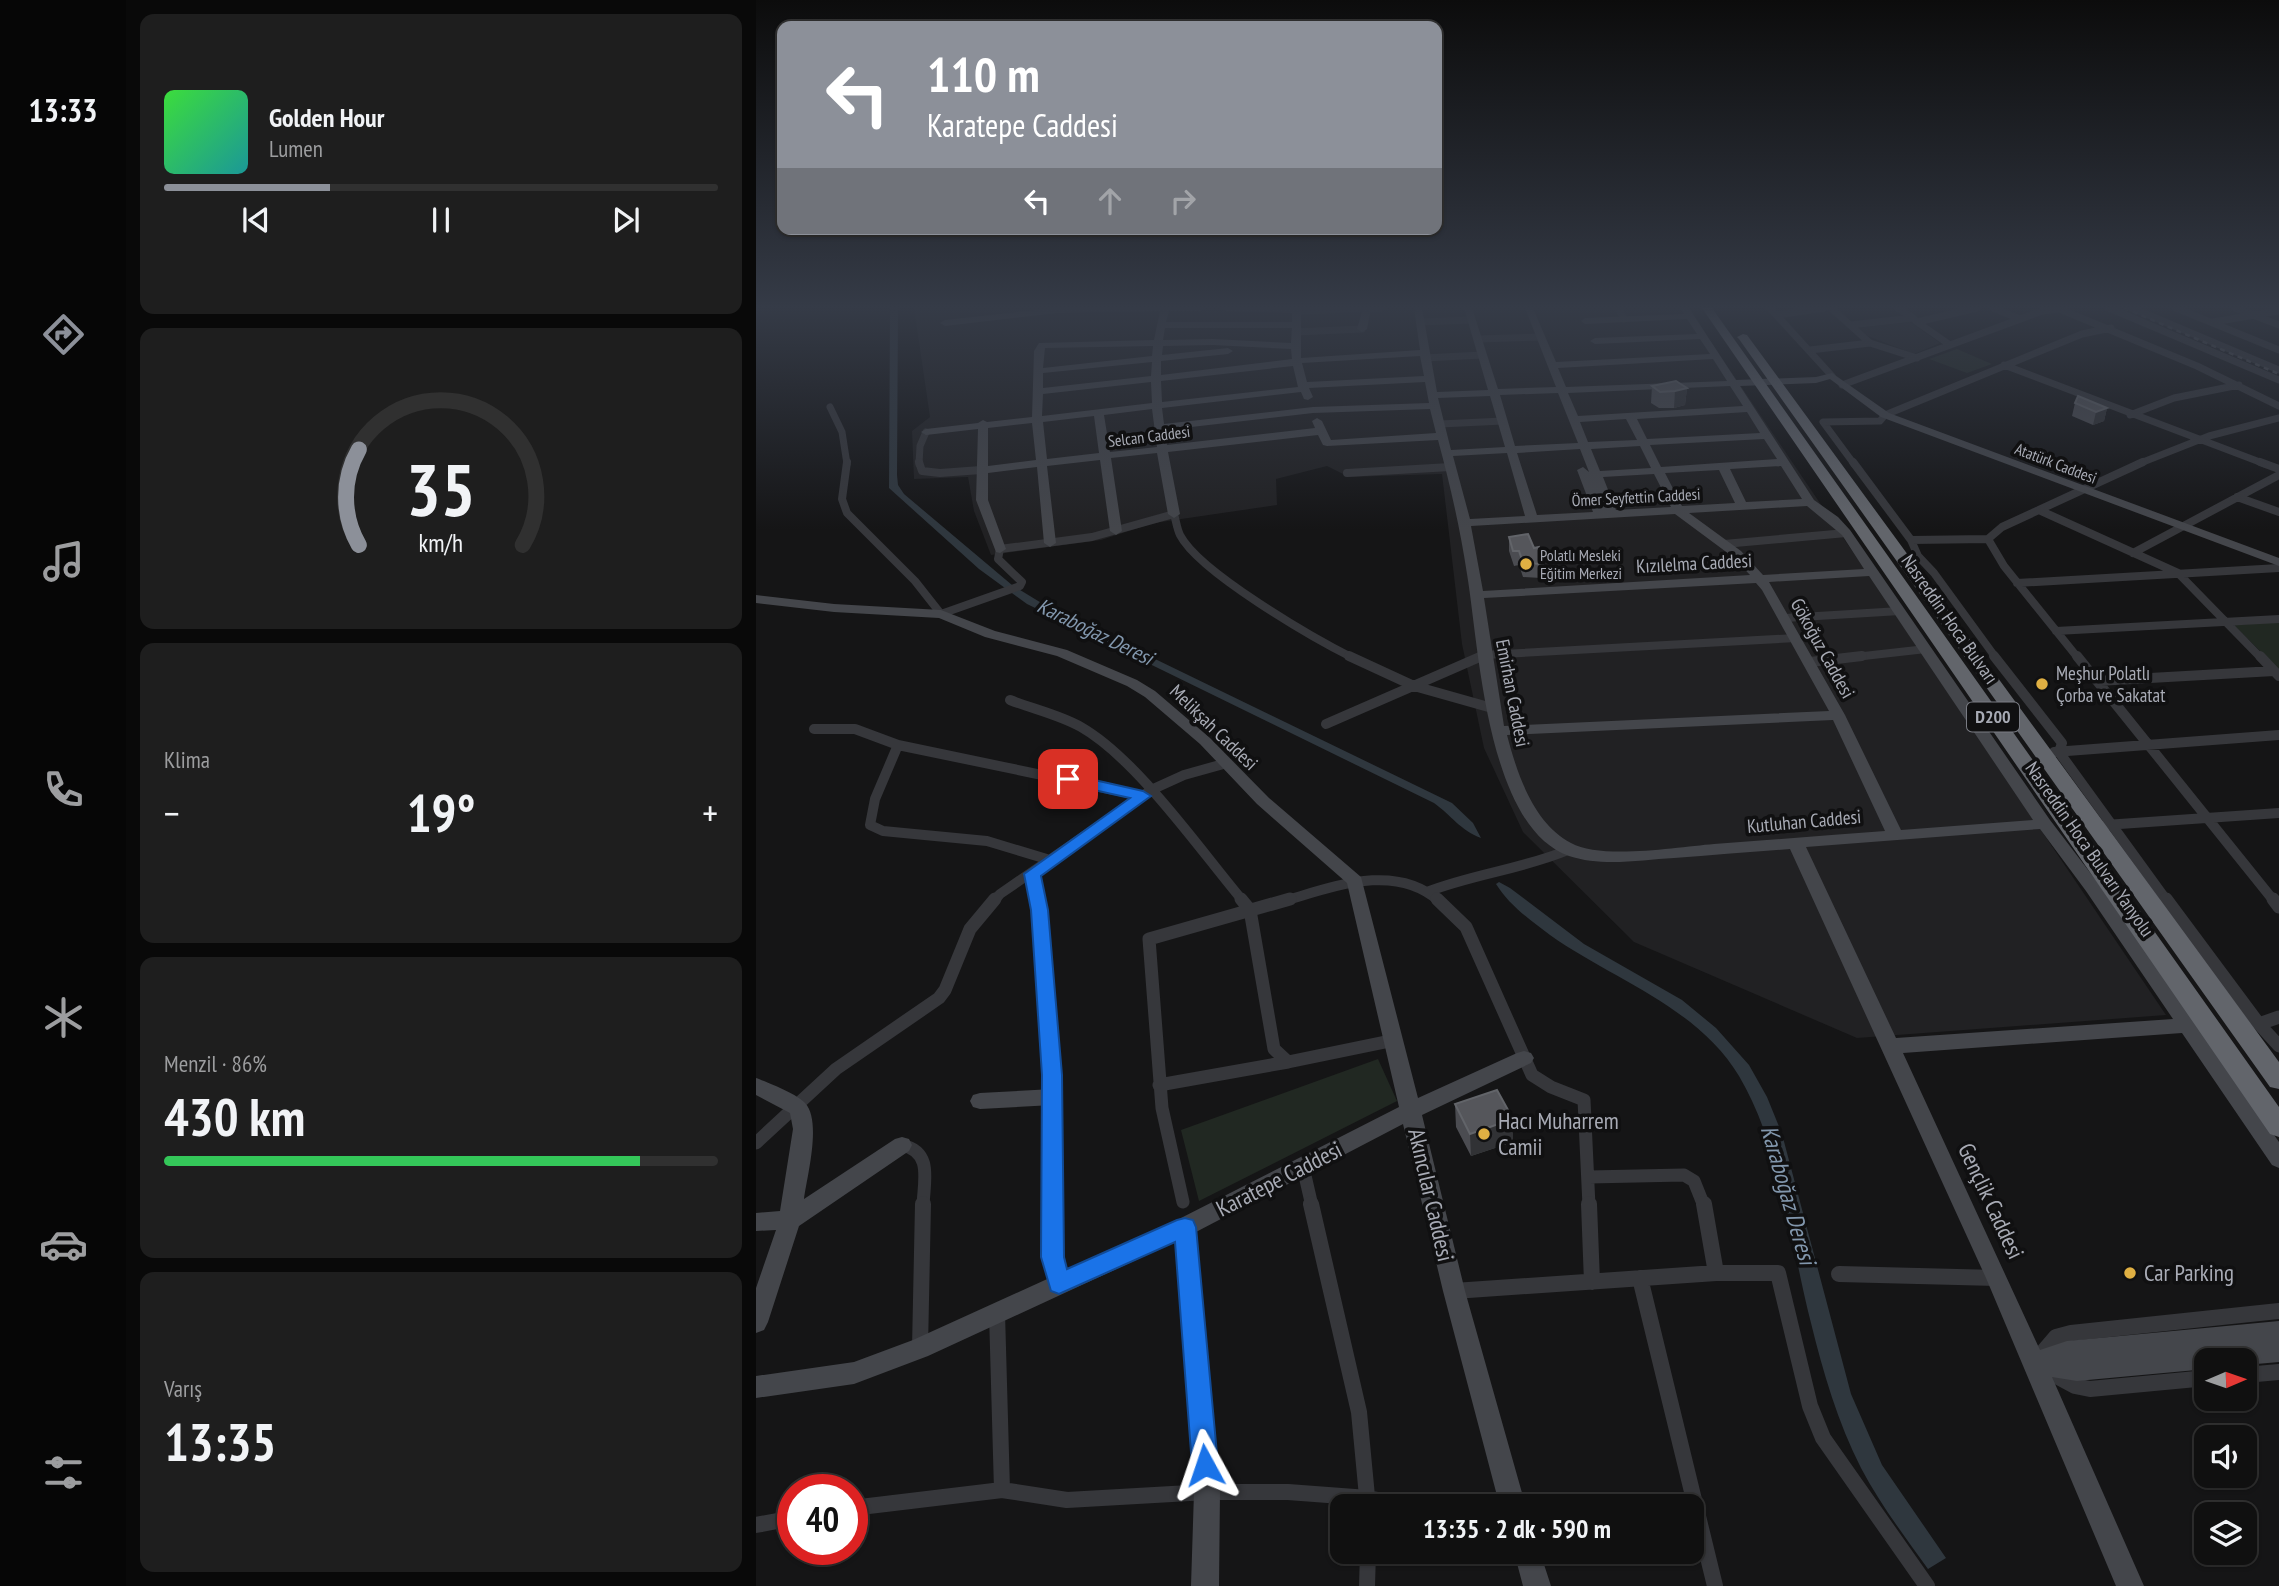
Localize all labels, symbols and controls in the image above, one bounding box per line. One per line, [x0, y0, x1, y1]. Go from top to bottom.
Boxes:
text: 110 m [927, 42, 1040, 106]
icon: left [812, 49, 903, 140]
text: 13:33 [28, 89, 98, 131]
text: Golden Hour [269, 101, 384, 134]
text: Karatepe Caddesi [927, 104, 1118, 146]
text: Lumen [269, 134, 323, 163]
icon: left [1018, 182, 1056, 220]
icon: ahead [1091, 182, 1129, 220]
icon: right [1164, 182, 1202, 220]
icon: previous [237, 201, 275, 239]
icon: pause [422, 201, 460, 239]
icon: next [607, 201, 645, 239]
icon: directions [39, 310, 88, 359]
street label: Selcan Caddesi [1107, 421, 1191, 451]
street label: Atatürk Caddesi [2012, 438, 2100, 488]
text: 35 [406, 441, 476, 535]
street label: Ömer Seyfettin Caddesi [1571, 484, 1701, 510]
text: km/h [419, 526, 463, 558]
icon: music [39, 537, 88, 586]
place label: Polatlı Mesleki Eğitim Merkezi [1540, 545, 1622, 583]
street label: Kızılelma Caddesi [1635, 548, 1753, 578]
street label: Nasreddin Hoca Bulvarı [1896, 549, 2004, 689]
marker: Polatlı Mesleki Eğitim Merkezi [1518, 556, 1534, 572]
water label: Karaboğaz Deresi [1033, 592, 1160, 672]
street label: Gökoğuz Caddesi [1786, 594, 1860, 702]
street label: Emirhan Caddesi [1491, 637, 1535, 749]
place label: Meşhur Polatlı Çorba ve Sakatat [2056, 661, 2166, 707]
marker: Meşhur Polatlı Çorba ve Sakatat [2034, 676, 2050, 692]
street label: Melikşah Caddesi [1165, 679, 1263, 775]
road number: D200 [1967, 702, 2019, 732]
text: Klima [164, 745, 210, 774]
pin [1038, 749, 1098, 809]
street label: Nasreddin Hoca Bulvarı Yanyolu [2021, 757, 2159, 941]
icon: arrive [1049, 760, 1087, 798]
icon: phone [39, 765, 88, 814]
text: 19° [407, 779, 475, 846]
text: − [164, 788, 180, 837]
text: + [702, 788, 718, 837]
street label: Kutluhan Caddesi [1746, 804, 1862, 838]
icon: climate [39, 993, 88, 1042]
text: Menzil · 86% [164, 1049, 267, 1078]
text: 430 km [164, 1083, 305, 1150]
place label: Hacı Muharrem Camii [1498, 1106, 1619, 1161]
water label: Karaboğaz Deresi [1754, 1122, 1824, 1271]
street label: Akıncılar Caddesi [1402, 1126, 1461, 1264]
marker: Hacı Muharrem Camii [1476, 1126, 1492, 1142]
street label: Karatepe Caddesi [1211, 1134, 1346, 1223]
street label: Gençlik Caddesi [1952, 1138, 2031, 1263]
icon: car [39, 1220, 88, 1269]
place label: Car Parking [2144, 1258, 2234, 1287]
marker: Car Parking [2122, 1265, 2138, 1281]
north arrow [2194, 1348, 2258, 1410]
map controls [2194, 1348, 2257, 1565]
text: Varış [164, 1374, 202, 1403]
text: 13:35 [164, 1408, 276, 1475]
button: sound [2194, 1425, 2257, 1488]
position arrow [1168, 1428, 1242, 1502]
icon: filters [39, 1448, 88, 1497]
speed limit sign: 40 [777, 1474, 868, 1565]
button: layers [2194, 1502, 2257, 1565]
text: 13:35 · 2 dk · 590 m [1423, 1512, 1611, 1545]

